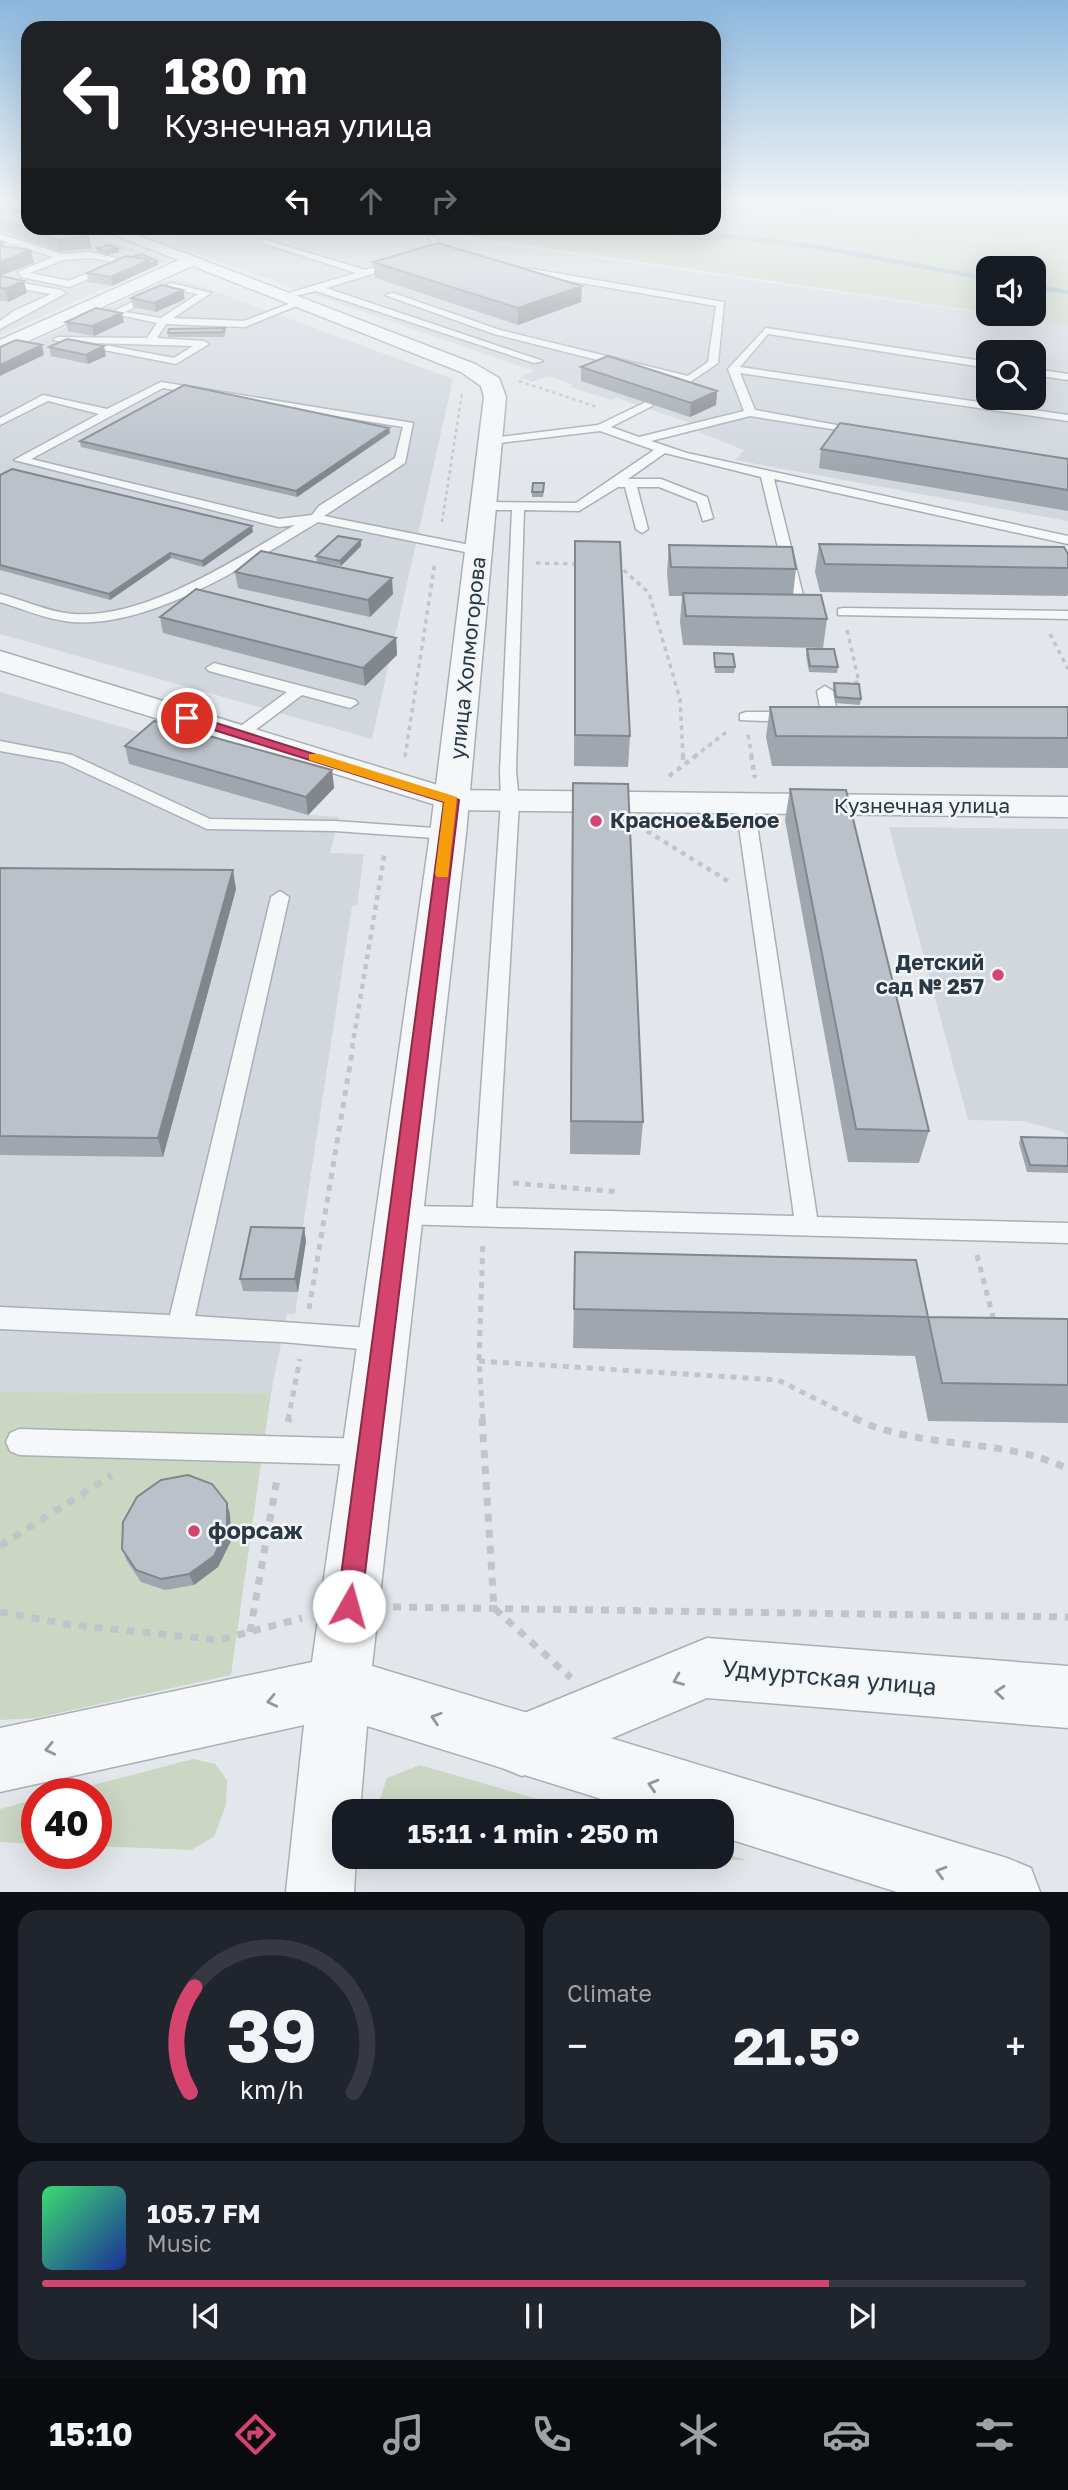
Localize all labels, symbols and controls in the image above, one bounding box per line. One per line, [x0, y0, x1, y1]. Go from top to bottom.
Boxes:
text: 180 m [164, 46, 308, 105]
icon: left [49, 49, 140, 140]
text: Кузнечная улица [164, 106, 433, 144]
icon: left [279, 182, 317, 220]
icon: ahead [352, 182, 390, 220]
icon: right [425, 182, 463, 220]
map controls [976, 256, 1046, 410]
button: sound [976, 256, 1046, 326]
button: search [976, 340, 1046, 410]
street label: улица Холмогорова [443, 555, 491, 761]
pin [157, 688, 217, 748]
icon: arrive [168, 699, 206, 737]
street label: Кузнечная улица [834, 792, 1010, 818]
place label: Красное&Белое [610, 807, 779, 833]
marker: Красное&Белое [588, 813, 604, 829]
place label: Детский сад № 257 [876, 949, 984, 999]
marker: Детский сад № 257 [990, 967, 1006, 983]
place label: форсаж [208, 1515, 303, 1544]
marker: форсаж [186, 1523, 202, 1539]
position arrow [312, 1569, 386, 1643]
street label: Удмуртская улица [720, 1653, 938, 1700]
one-way arrow [673, 1672, 685, 1686]
one-way arrow [994, 1685, 1005, 1700]
one-way arrow [266, 1693, 278, 1708]
one-way arrow [430, 1711, 442, 1726]
one-way arrow [44, 1740, 56, 1755]
speed limit sign: 40 [21, 1778, 112, 1869]
one-way arrow [648, 1778, 660, 1793]
text: 15:11 · 1 min · 250 m [408, 1818, 658, 1849]
one-way arrow [936, 1865, 948, 1880]
text: Climate [567, 1979, 652, 2007]
text: 39 [226, 1992, 317, 2079]
text: 21.5° [733, 2014, 860, 2076]
text: − [567, 2023, 588, 2068]
text: + [1005, 2023, 1026, 2068]
text: km/h [240, 2074, 303, 2105]
text: 105.7 FM [147, 2198, 261, 2229]
text: Music [147, 2229, 212, 2257]
icon: previous [187, 2297, 225, 2335]
icon: pause [515, 2297, 553, 2335]
icon: next [843, 2297, 881, 2335]
icon: directions [231, 2410, 280, 2459]
icon: music [379, 2410, 428, 2459]
icon: phone [527, 2410, 576, 2459]
icon: climate [674, 2410, 723, 2459]
icon: car [822, 2410, 871, 2459]
icon: filters [970, 2410, 1019, 2459]
text: 15:10 [49, 2415, 133, 2453]

